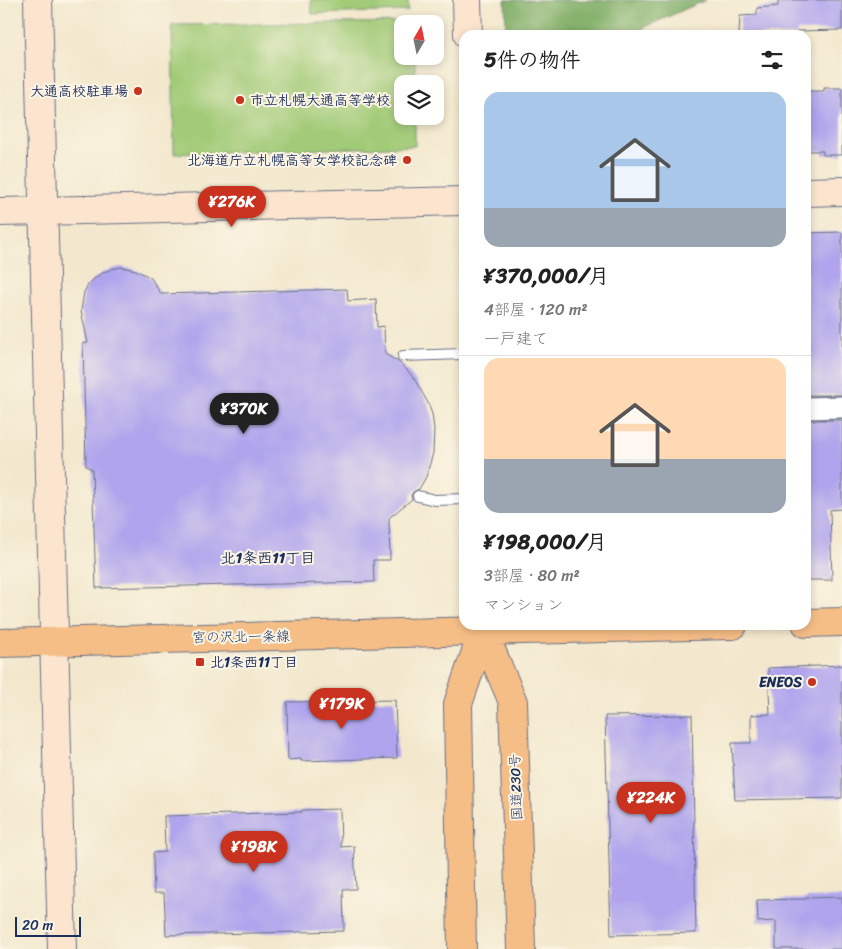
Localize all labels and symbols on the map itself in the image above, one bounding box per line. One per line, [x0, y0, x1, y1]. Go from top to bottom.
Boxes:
north arrow [394, 15, 444, 65]
place label: 大通高校駐車場 [30, 79, 128, 104]
marker: 大通高校駐車場 [132, 85, 144, 97]
place label: 市立札幌大通高等学校 [250, 88, 390, 113]
marker: 市立札幌大通高等学校 [234, 94, 246, 106]
place label: 北海道庁立札幌高等女学校記念碑 [187, 148, 397, 173]
marker: 北海道庁立札幌高等女学校記念碑 [401, 154, 413, 166]
pin: ¥276K [197, 186, 267, 228]
pin: ¥370K [209, 392, 279, 435]
district label: 北1条西11丁目 [221, 545, 315, 571]
street label: 宮の沢北一条線 [192, 624, 290, 650]
place label: 北1条西11丁目 [210, 650, 298, 675]
marker: 北1条西11丁目 [194, 656, 206, 668]
place label: ENEOS [759, 670, 802, 695]
marker: ENEOS [806, 676, 818, 688]
pin: ¥179K [307, 688, 377, 730]
street label: 国道230号 [502, 753, 530, 821]
pin: ¥224K [616, 782, 686, 824]
pin: ¥198K [219, 830, 289, 873]
scale bar [15, 914, 81, 937]

